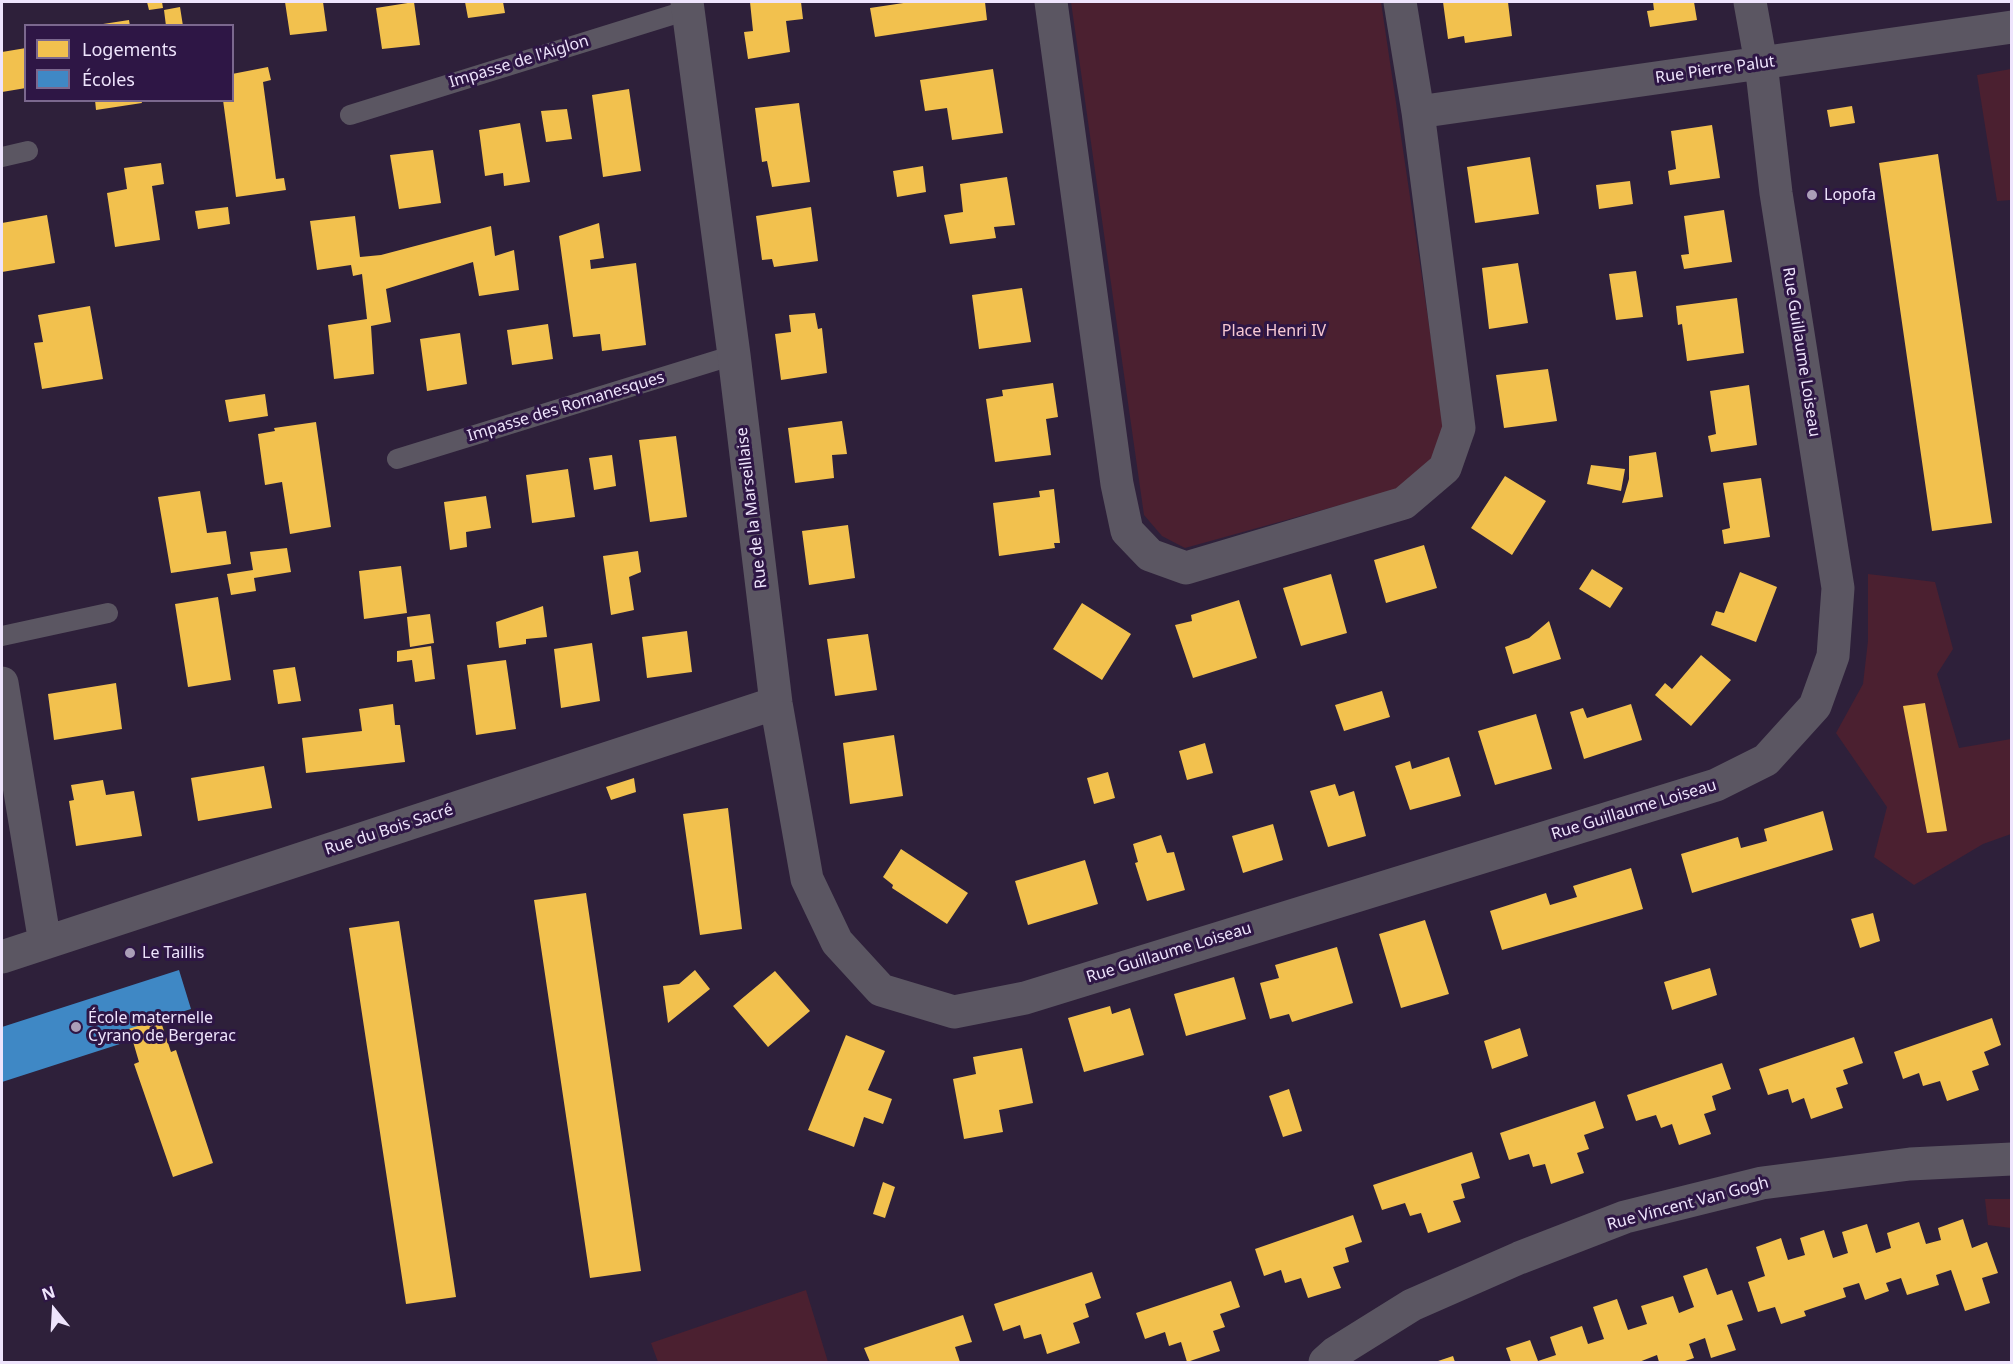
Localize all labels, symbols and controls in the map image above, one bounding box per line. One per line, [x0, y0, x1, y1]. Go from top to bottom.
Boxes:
legend [24, 24, 234, 102]
street label: Impasse de l'Aiglon [447, 32, 591, 92]
text: Logements [82, 37, 177, 61]
street label: Rue Pierre Palut [1654, 52, 1776, 88]
text: Écoles [82, 67, 135, 91]
place label: Lopofa [1824, 185, 1876, 205]
marker: Lopofa [1805, 188, 1819, 202]
street label: Rue Guillaume Loiseau [1778, 266, 1824, 438]
park label: Place Henri IV [1222, 321, 1326, 341]
street label: Impasse des Romanesques [465, 368, 667, 446]
street label: Rue de la Marseillaise [733, 426, 771, 590]
street label: Rue Guillaume Loiseau [1549, 776, 1719, 844]
street label: Rue du Bois Sacré [322, 800, 456, 860]
street label: Rue Guillaume Loiseau [1084, 919, 1254, 987]
place label: Le Taillis [142, 943, 204, 963]
marker: Le Taillis [123, 946, 137, 960]
place label: École maternelle Cyrano de Bergerac [88, 1008, 236, 1046]
marker: École maternelle Cyrano de Bergerac [69, 1020, 83, 1034]
street label: Rue Vincent Van Gogh [1605, 1173, 1771, 1235]
north arrow [24, 1280, 84, 1340]
text: N [39, 1280, 58, 1305]

